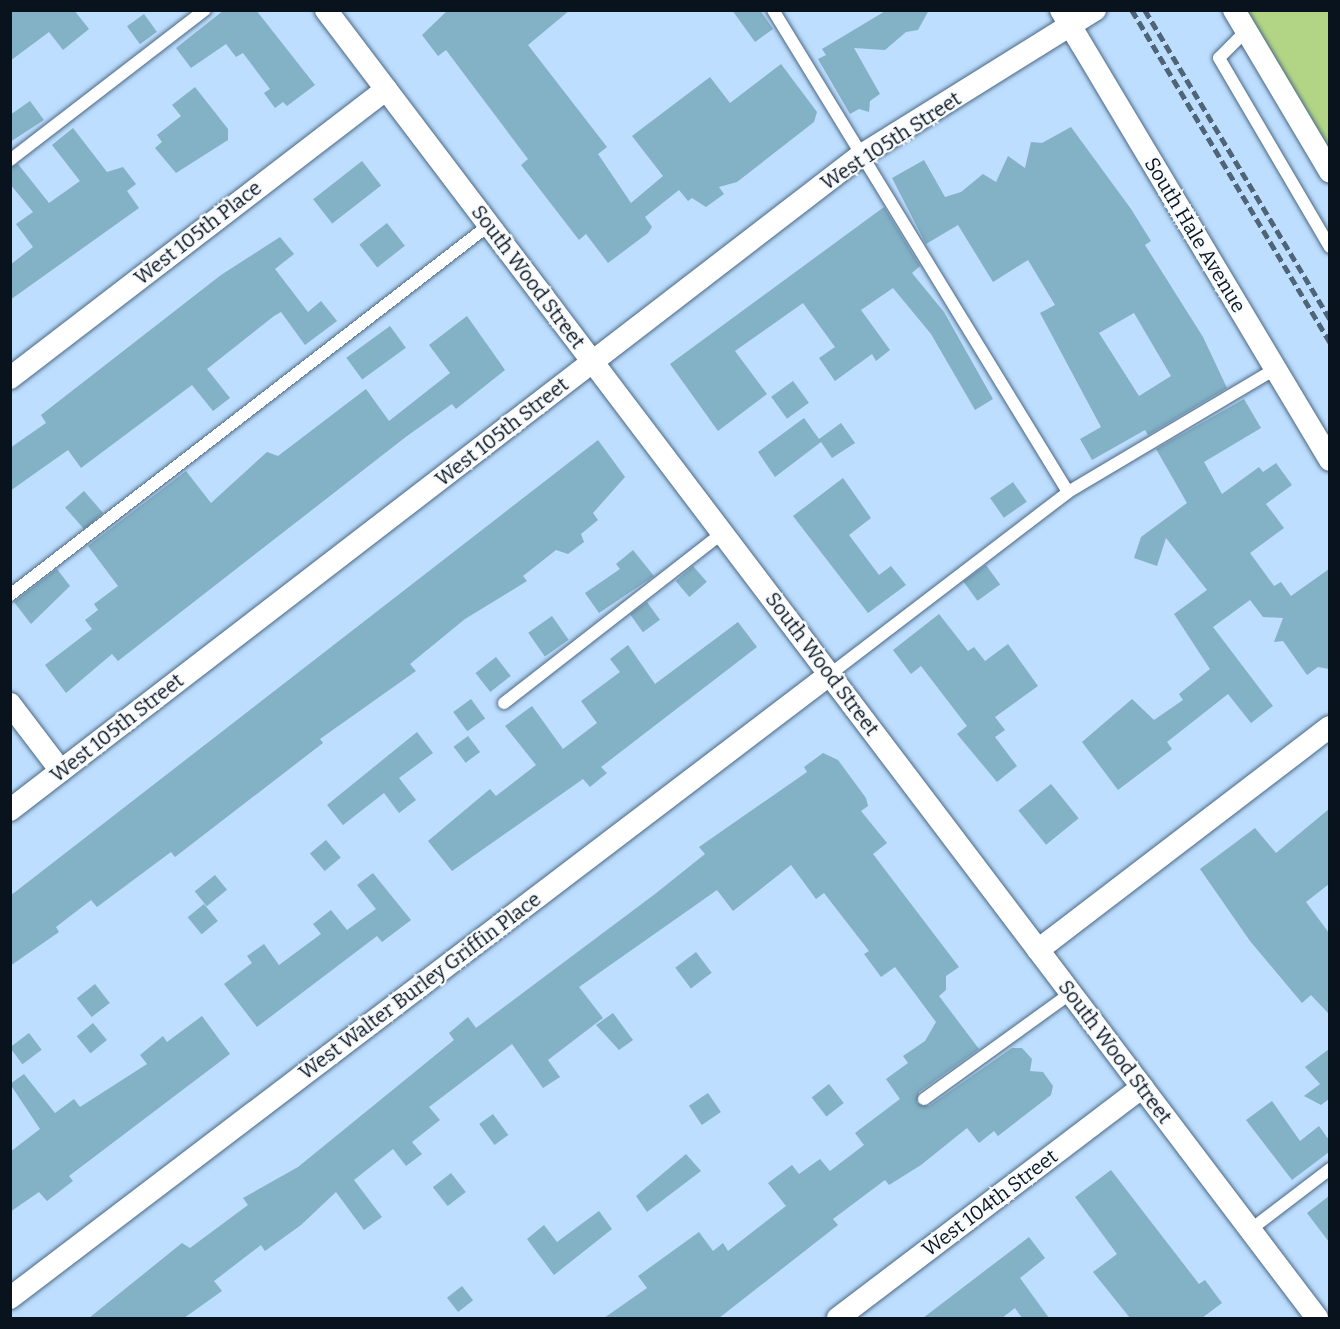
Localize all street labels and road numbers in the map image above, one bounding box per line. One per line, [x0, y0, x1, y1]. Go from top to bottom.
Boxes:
street label: West 105th Street [816, 87, 966, 195]
street label: South Hale Avenue [1139, 153, 1251, 317]
street label: West 105th Place [130, 176, 266, 290]
street label: South Wood Street [466, 201, 590, 353]
street label: West 105th Street [431, 373, 573, 491]
street label: South Wood Street [760, 588, 884, 740]
street label: West 105th Street [46, 669, 188, 787]
street label: West Walter Burley Griffin Place [294, 887, 546, 1085]
street label: South Wood Street [1053, 976, 1177, 1128]
street label: West 104th Street [918, 1144, 1062, 1262]

